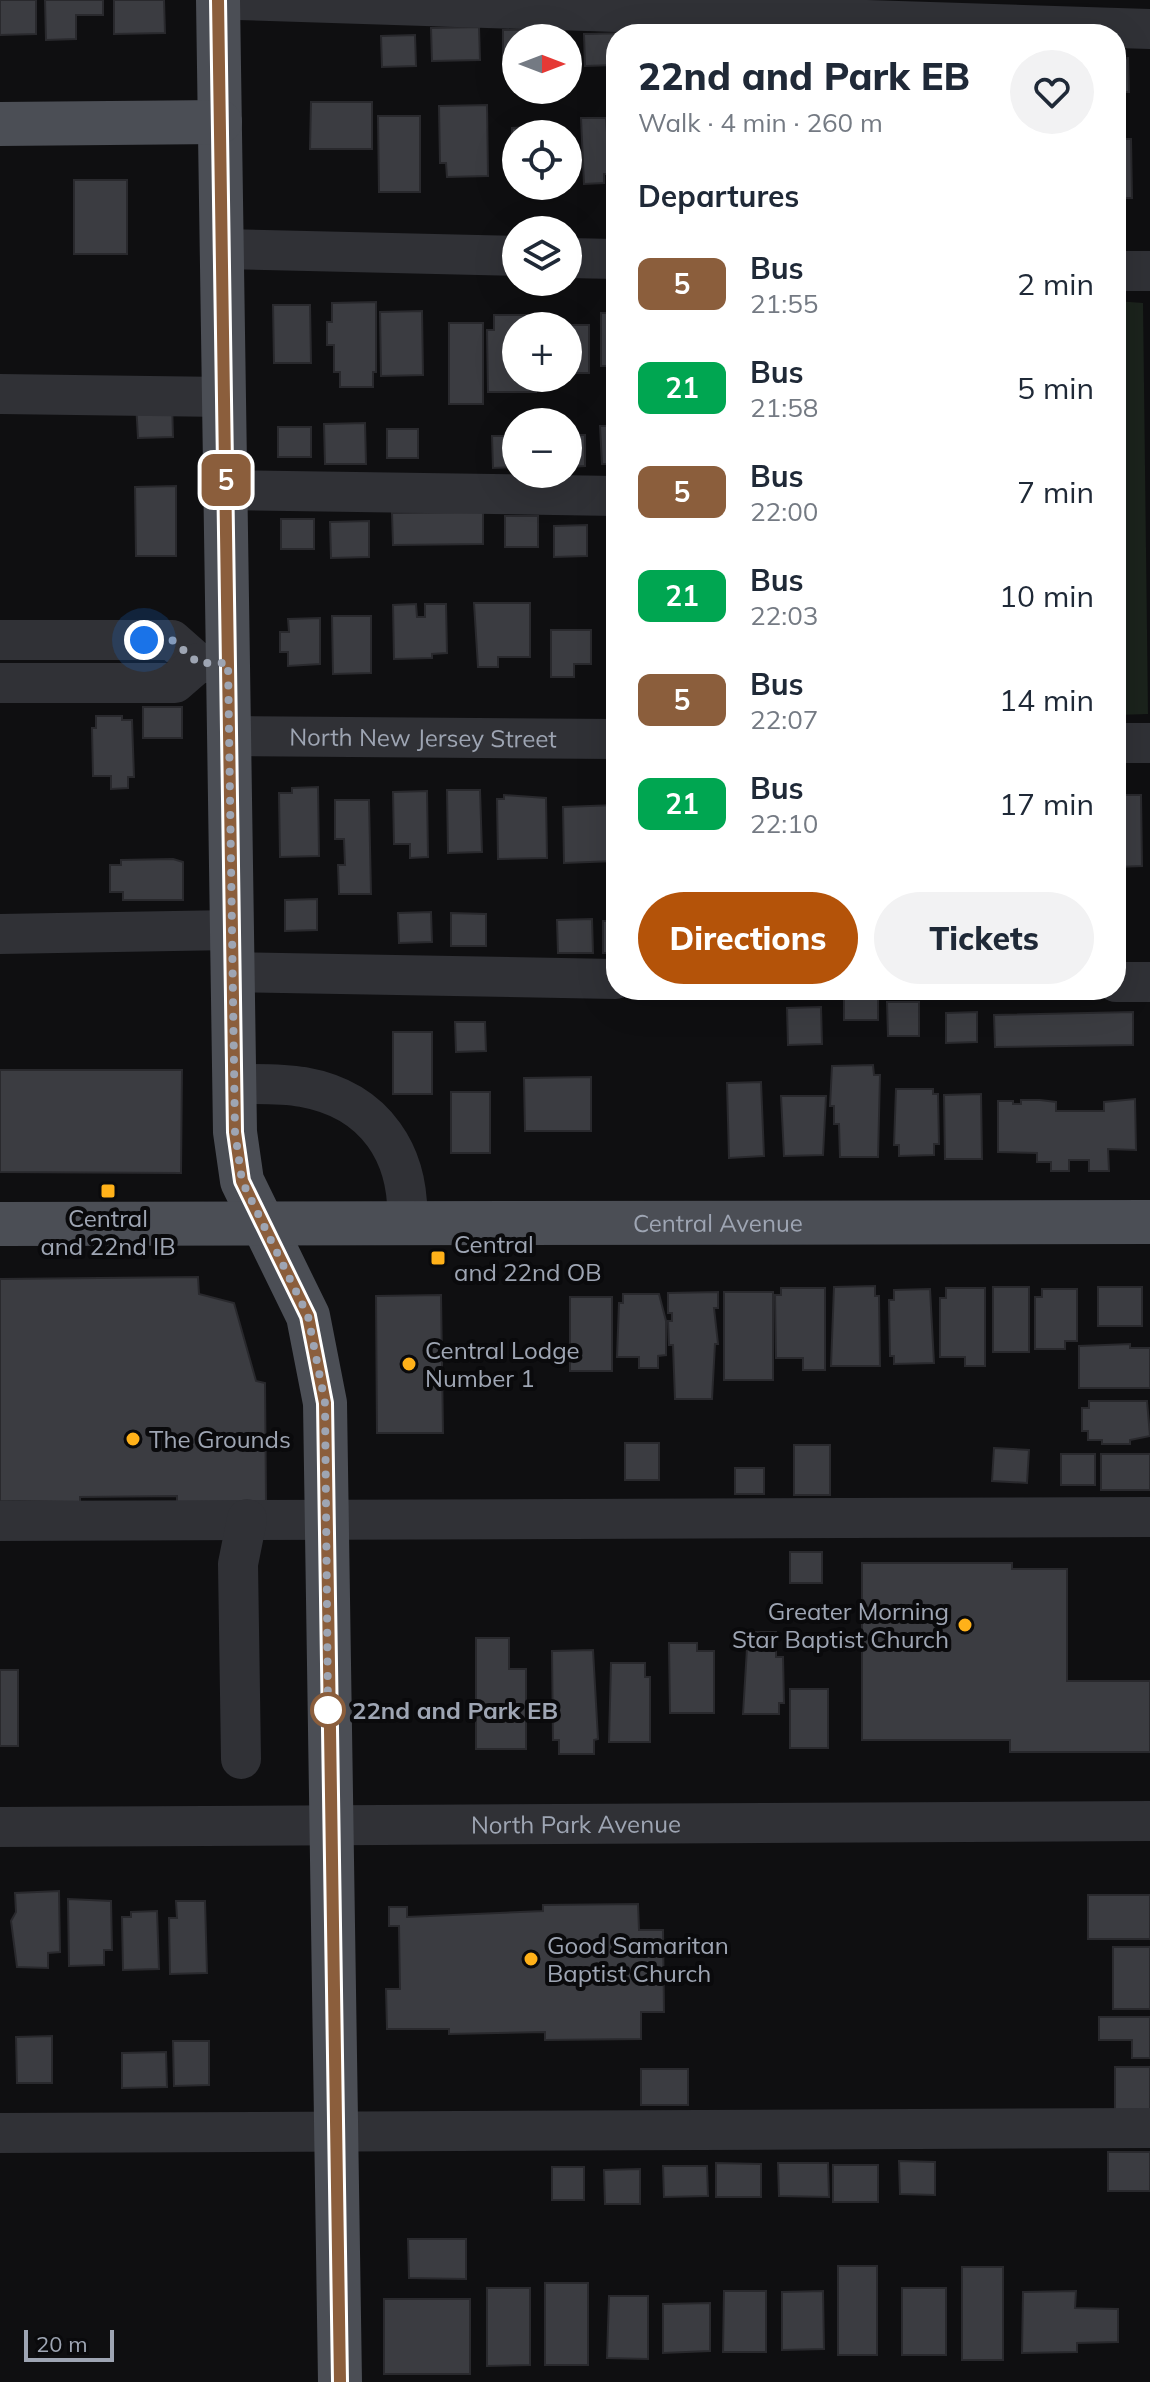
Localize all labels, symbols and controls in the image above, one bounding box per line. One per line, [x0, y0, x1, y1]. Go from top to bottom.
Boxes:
north arrow [502, 24, 582, 104]
map controls [502, 24, 582, 488]
button: heart [1010, 50, 1094, 134]
text: 22nd and Park EB [638, 52, 970, 100]
text: Walk · 4 min · 260 m [638, 106, 883, 139]
button: locate [502, 120, 582, 200]
text: Departures [638, 177, 799, 215]
button: layers [502, 216, 582, 296]
text: Bus [750, 249, 804, 287]
text: 2 min [1017, 265, 1094, 303]
text: 5 [674, 266, 690, 301]
text: 21:55 [750, 287, 818, 320]
button: + [502, 312, 582, 392]
text: Bus [750, 353, 804, 391]
text: 5 min [1017, 369, 1094, 407]
text: 21 [665, 370, 699, 405]
text: 21:58 [750, 391, 818, 424]
button: − [502, 408, 582, 488]
line badge: 5 [200, 454, 252, 506]
text: Bus [750, 457, 804, 495]
text: 5 [218, 462, 234, 497]
text: 7 min [1017, 473, 1094, 511]
text: 5 [674, 474, 690, 509]
text: 22:00 [750, 495, 818, 528]
text: Bus [750, 561, 804, 599]
text: 10 min [999, 577, 1094, 615]
text: 21 [665, 578, 699, 613]
text: 22:03 [750, 599, 818, 632]
your location [124, 620, 164, 660]
text: Bus [750, 665, 804, 703]
text: 14 min [999, 681, 1094, 719]
text: 5 [674, 682, 690, 717]
text: 22:07 [750, 703, 818, 736]
street label: North New Jersey Street [289, 721, 557, 754]
text: Bus [750, 769, 804, 807]
text: 17 min [999, 785, 1094, 823]
text: 21 [665, 786, 699, 821]
text: 22:10 [750, 807, 818, 840]
button: Directions [638, 892, 858, 984]
button: Tickets [874, 892, 1094, 984]
marker: Central and 22nd IB [99, 1182, 117, 1200]
place label: Central and 22nd IB [40, 1203, 176, 1261]
street label: Central Avenue [633, 1208, 803, 1238]
place label: Central and 22nd OB [454, 1229, 602, 1287]
marker: Central and 22nd OB [429, 1249, 447, 1267]
place label: Central Lodge Number 1 [425, 1335, 580, 1393]
marker: Central Lodge Number 1 [400, 1355, 418, 1373]
place label: The Grounds [149, 1424, 291, 1454]
marker: The Grounds [124, 1430, 142, 1448]
place label: Greater Morning Star Baptist Church [732, 1596, 949, 1654]
marker: Greater Morning Star Baptist Church [956, 1616, 974, 1634]
marker: 22nd and Park EB [311, 1693, 345, 1727]
place label: 22nd and Park EB [352, 1695, 558, 1725]
street label: North Park Avenue [471, 1808, 681, 1840]
place label: Good Samaritan Baptist Church [547, 1930, 729, 1988]
marker: Good Samaritan Baptist Church [522, 1950, 540, 1968]
scale bar [24, 2326, 114, 2362]
text: 20 m [36, 2330, 87, 2358]

